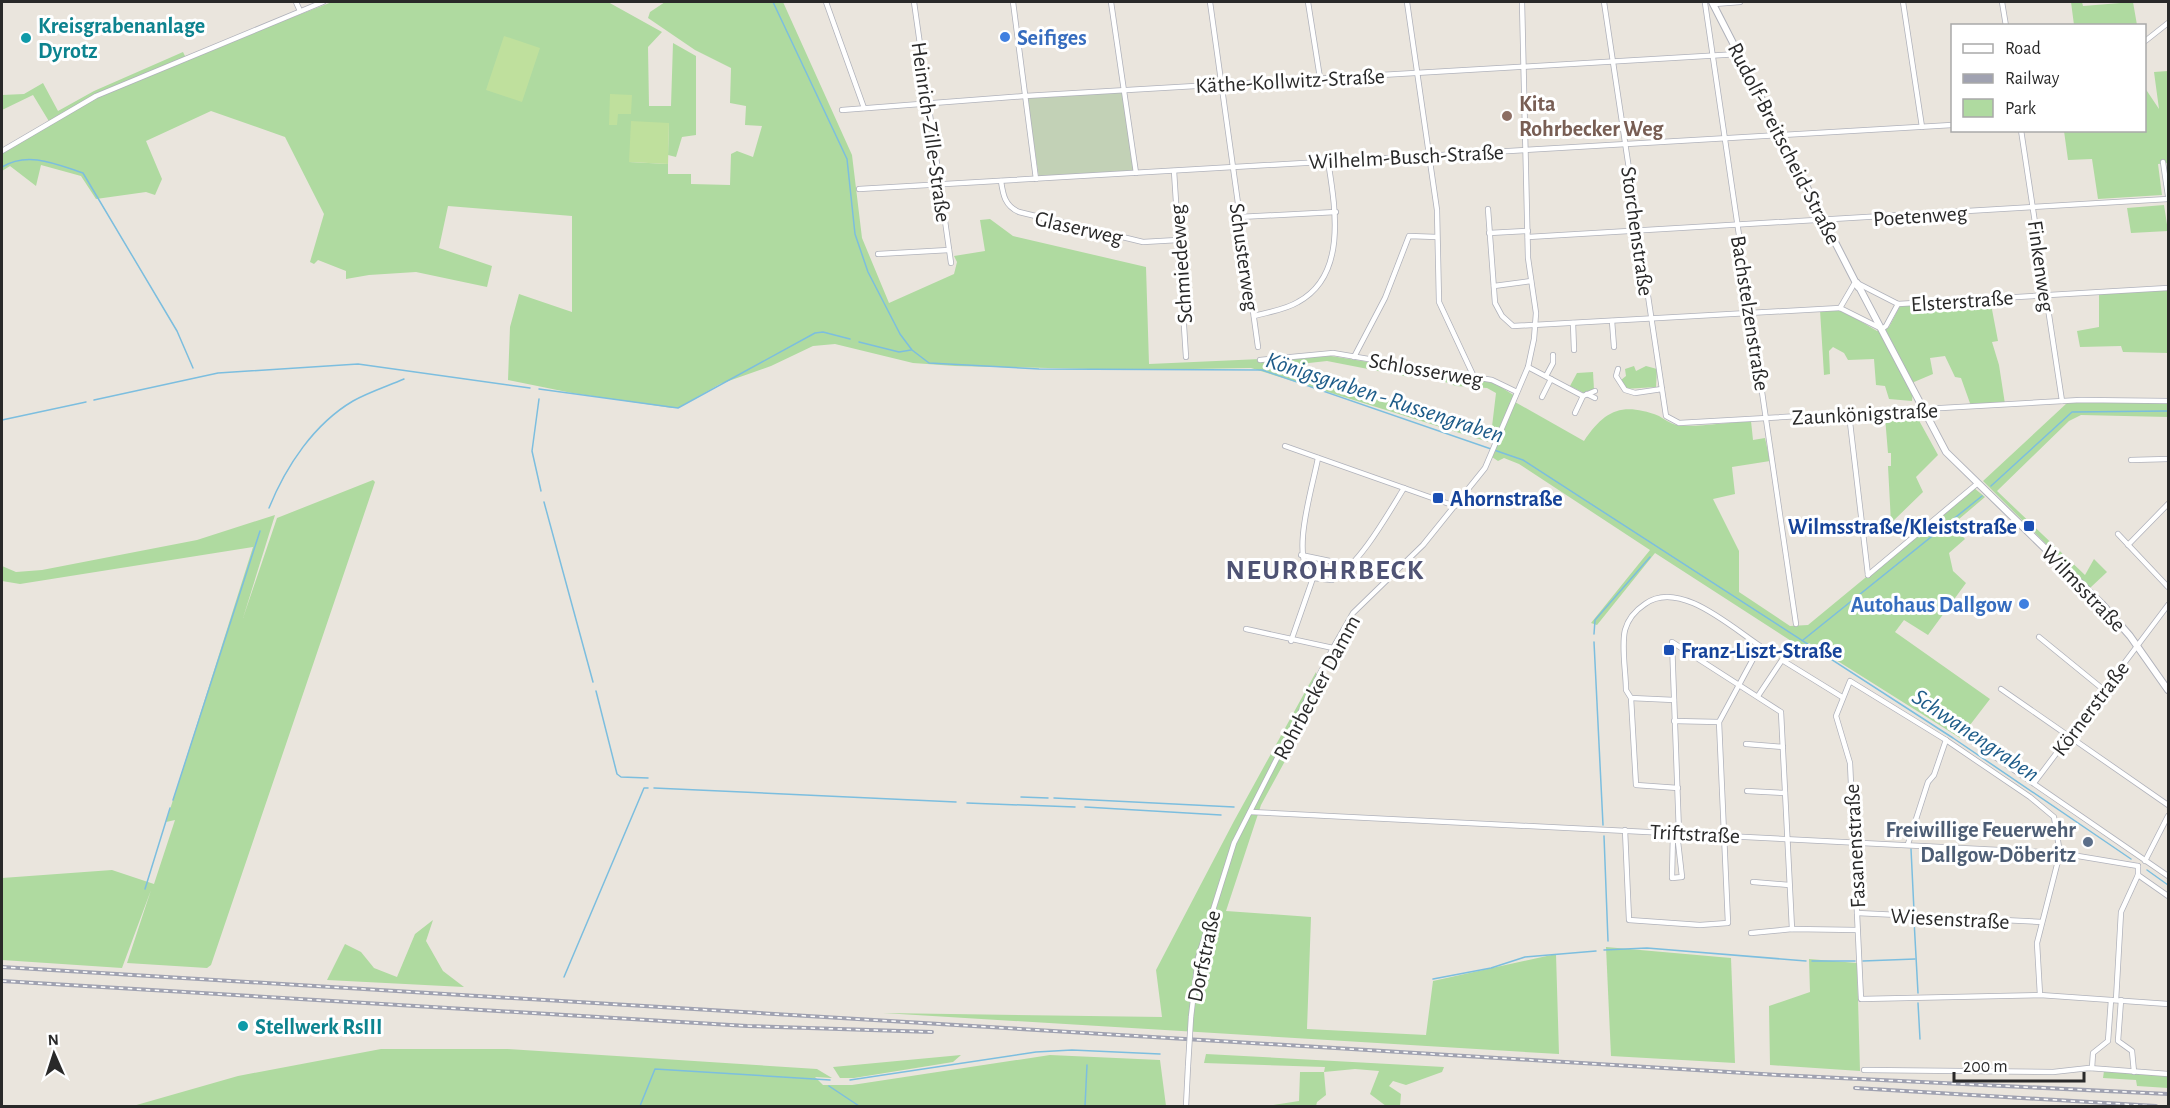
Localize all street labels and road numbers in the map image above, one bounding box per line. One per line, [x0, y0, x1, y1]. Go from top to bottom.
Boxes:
street label: Rudolf-Breitscheid-Straße [1724, 39, 1845, 248]
street label: Heinrich-Zille-Straße [907, 41, 955, 224]
street label: Käthe-Kollwitz-Straße [1195, 65, 1385, 97]
street label: Wilhelm-Busch-Straße [1308, 141, 1504, 173]
street label: Storchenstraße [1617, 165, 1657, 297]
street label: Schusterweg [1226, 202, 1262, 313]
street label: Poetenweg [1872, 202, 1968, 230]
street label: Schmiedeweg [1166, 203, 1196, 324]
street label: Glaserweg [1033, 207, 1125, 249]
street label: Finkenweg [2024, 219, 2058, 314]
street label: Bachstelzenstraße [1727, 234, 1773, 392]
street label: Elsterstraße [1910, 286, 2014, 316]
street label: Schlosserweg [1367, 349, 1485, 391]
street label: Zaunkönigstraße [1791, 399, 1939, 429]
street label: Wilmsstraße [2037, 541, 2130, 636]
street label: Rohrbecker Damm [1270, 612, 1364, 763]
street label: Körnerstraße [2048, 657, 2133, 760]
street label: Fasanenstraße [1841, 783, 1869, 909]
street label: Triftstraße [1649, 821, 1741, 847]
street label: Wiesenstraße [1890, 905, 2010, 933]
street label: Dorfstraße [1184, 908, 1224, 1004]

